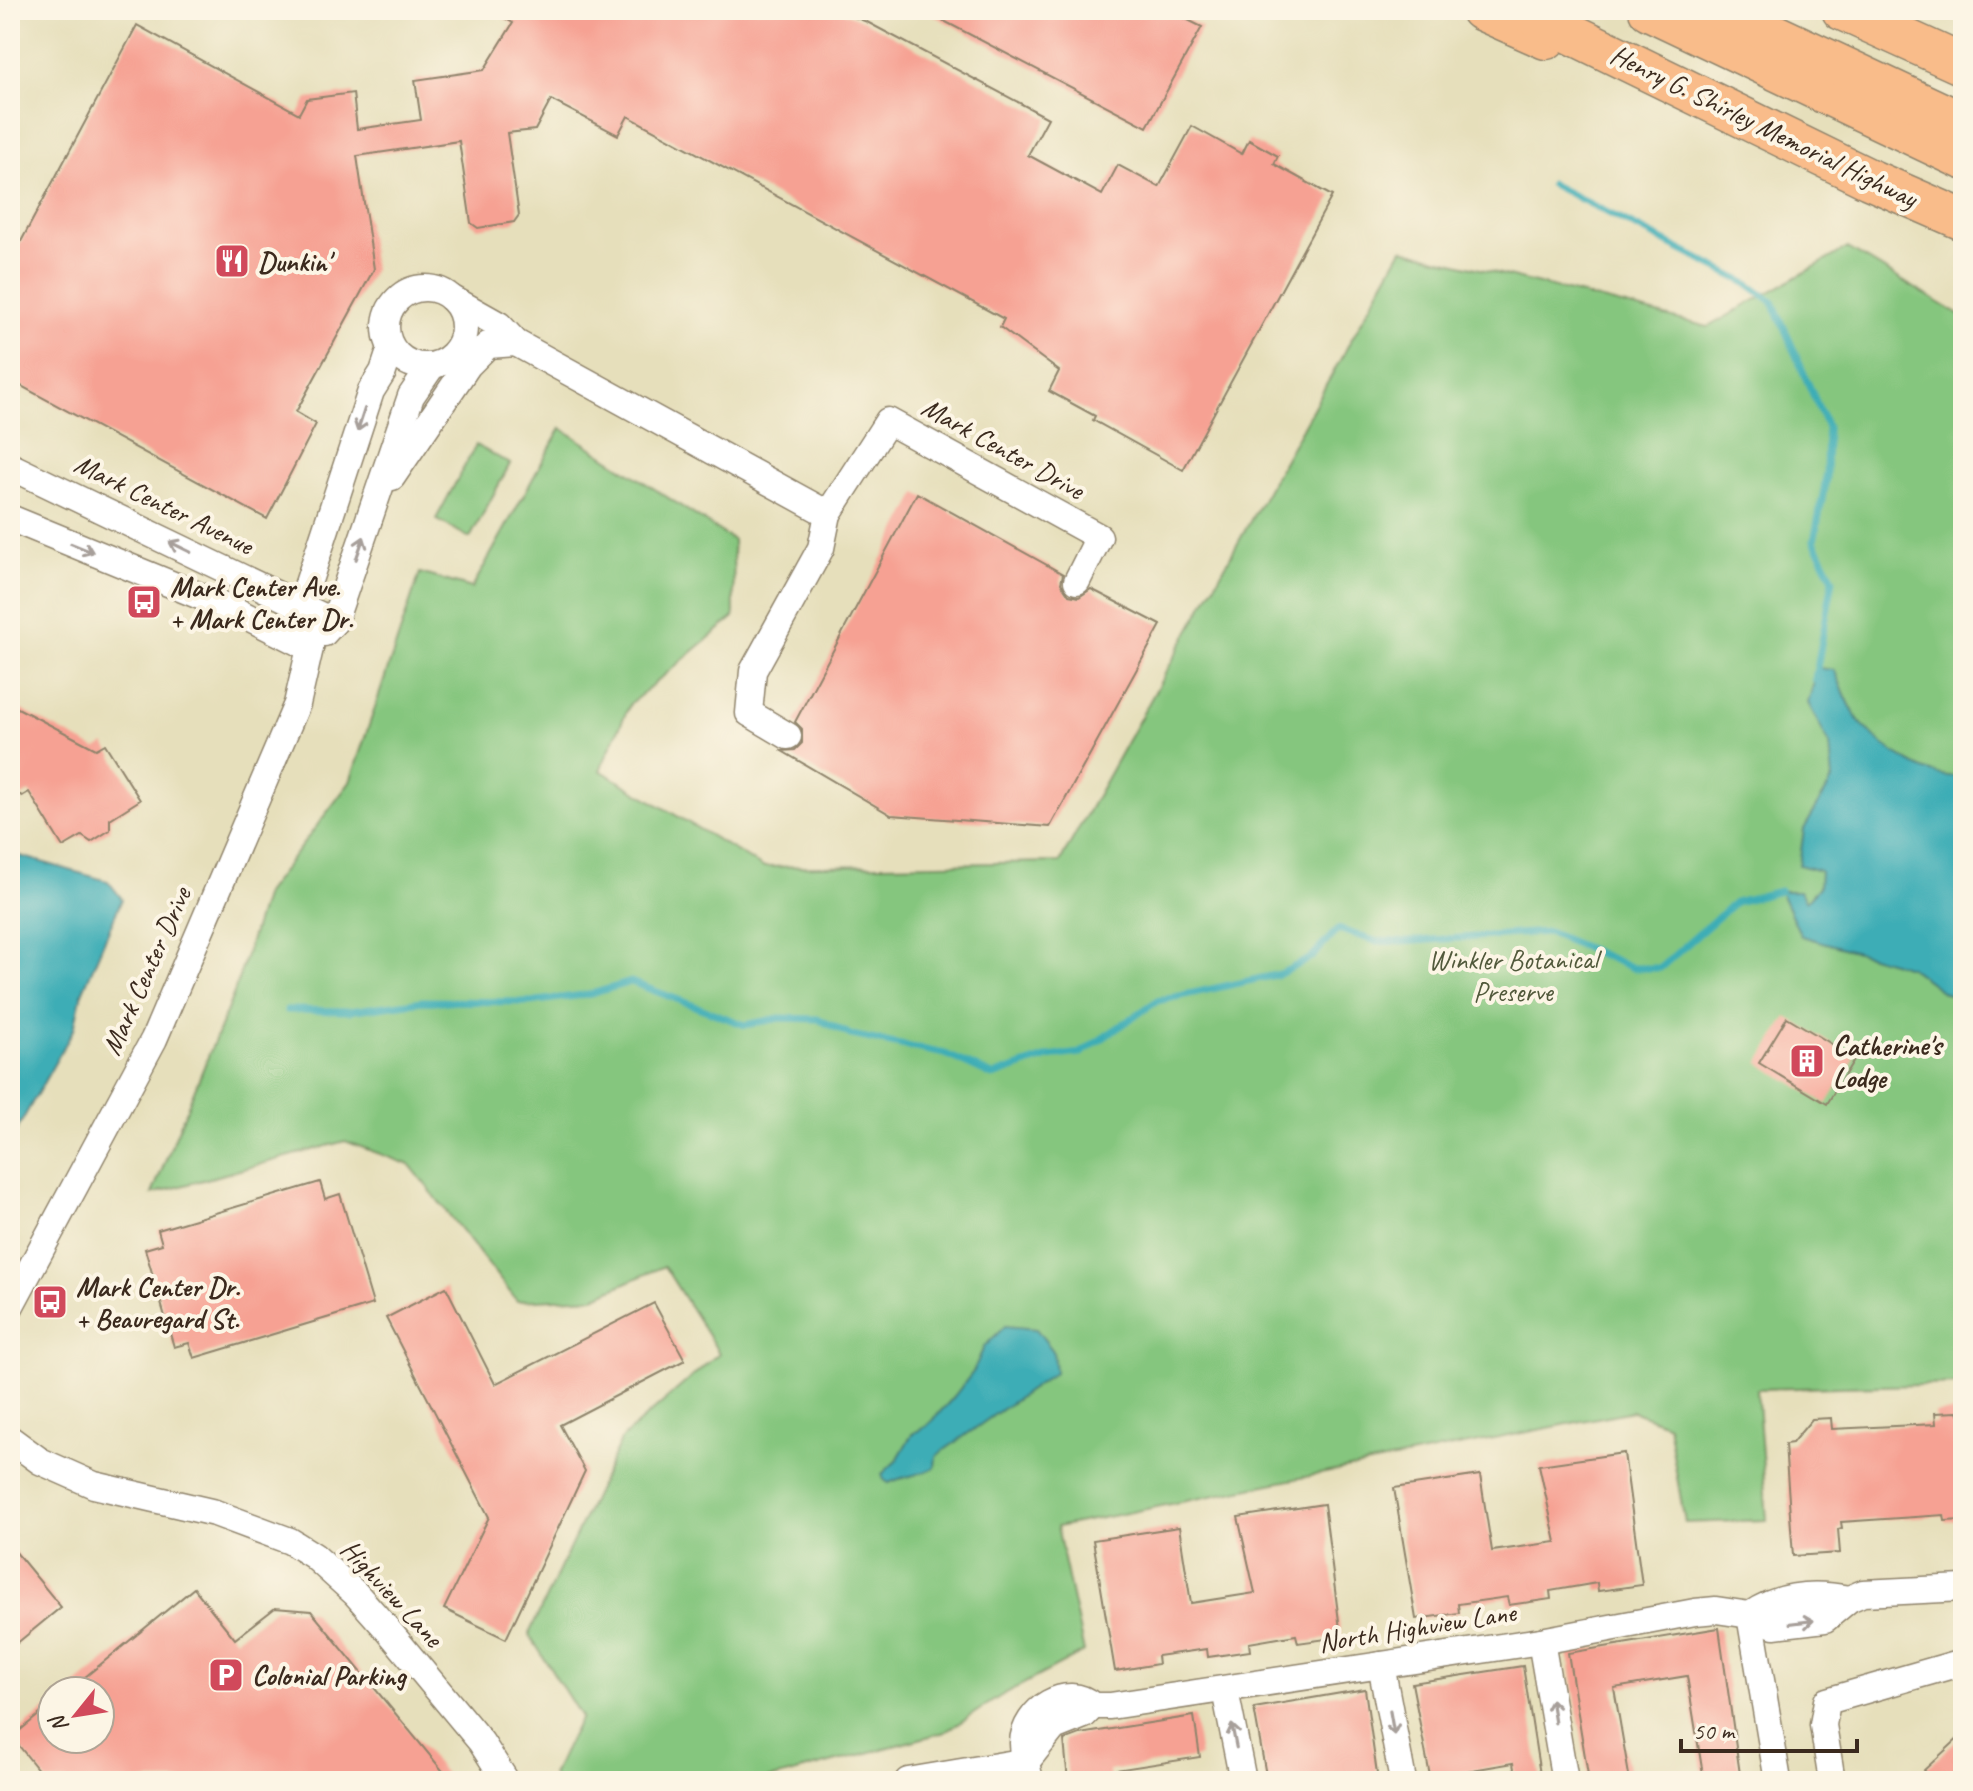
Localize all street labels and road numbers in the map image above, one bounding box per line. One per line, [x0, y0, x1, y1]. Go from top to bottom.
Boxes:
street label: Henry G. Shirley Memorial Highway [1605, 37, 1925, 217]
street label: Mark Center Drive [916, 389, 1092, 508]
street label: Mark Center Avenue [69, 446, 261, 563]
street label: Mark Center Drive [93, 880, 199, 1060]
street label: Highview Lane [333, 1532, 452, 1656]
street label: North Highview Lane [1316, 1594, 1520, 1660]

